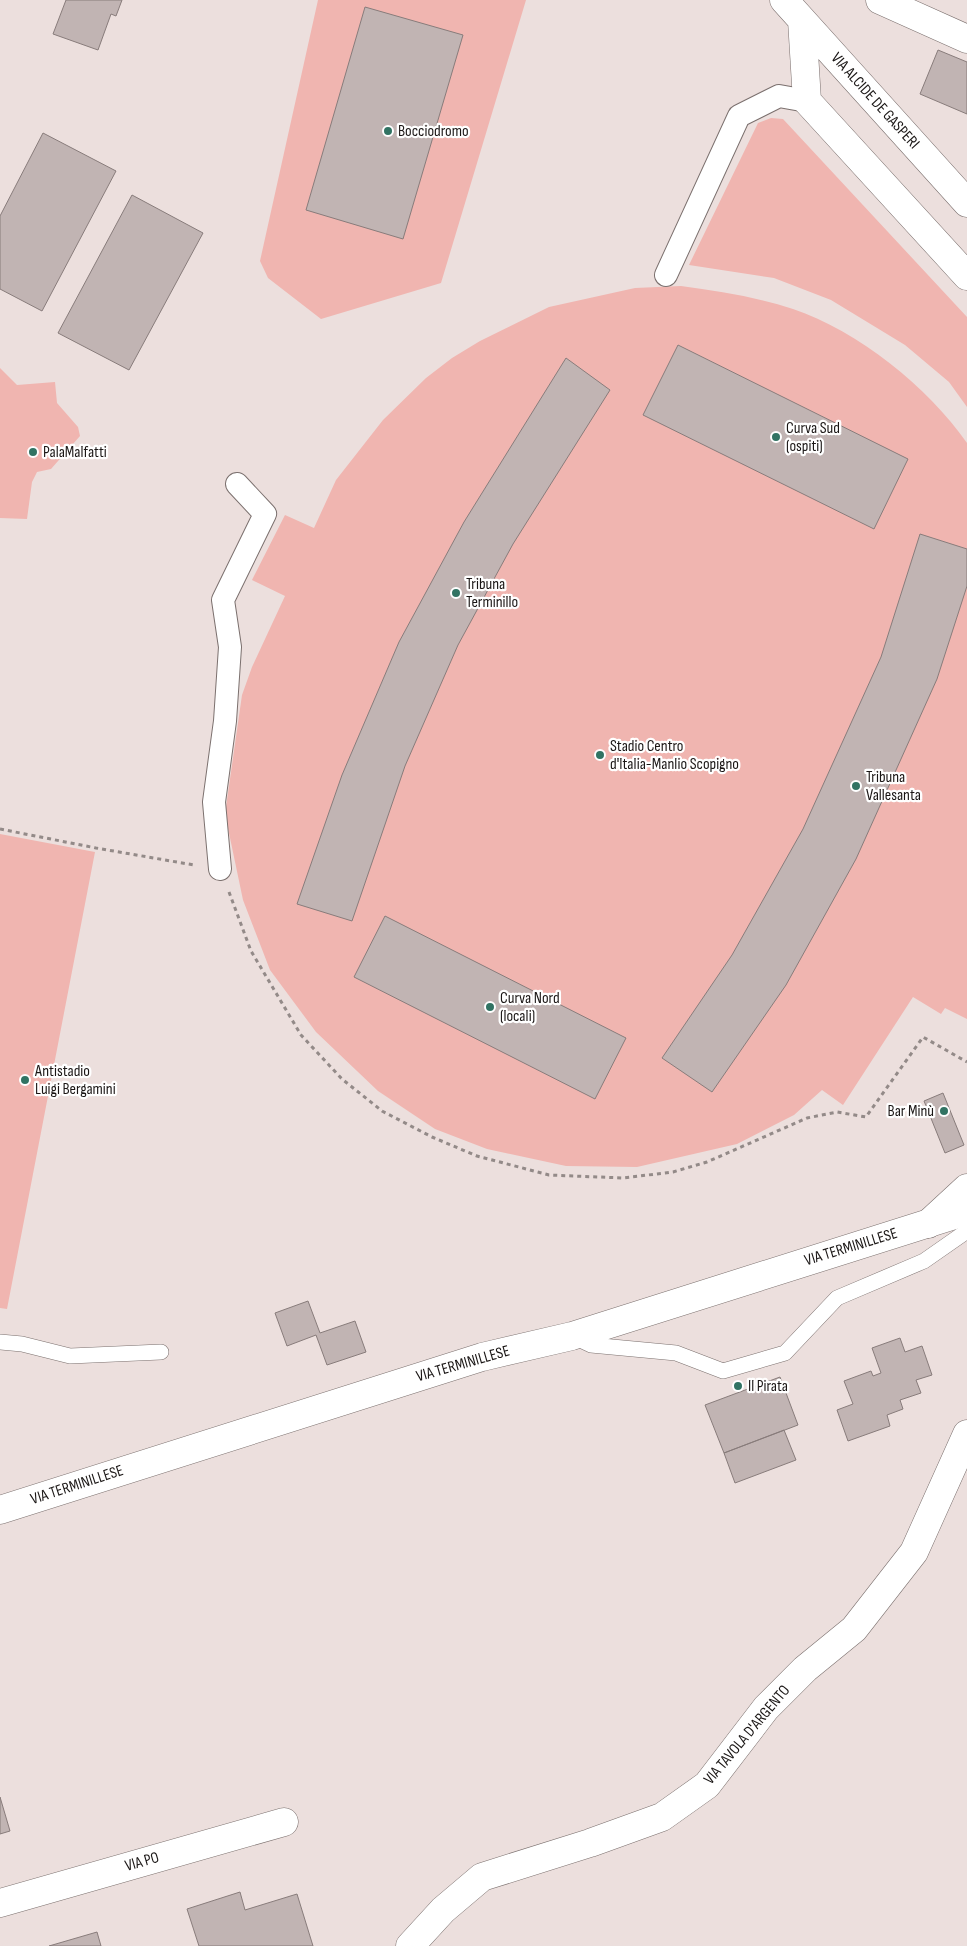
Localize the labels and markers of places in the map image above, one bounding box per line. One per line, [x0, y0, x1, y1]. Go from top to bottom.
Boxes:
place label: Bocciodromo [398, 122, 469, 141]
marker: Bocciodromo [382, 125, 394, 137]
place label: Curva Sud (ospiti) [786, 419, 840, 456]
marker: Curva Sud (ospiti) [770, 431, 782, 443]
place label: PalaMalfatti [43, 443, 107, 462]
marker: PalaMalfatti [27, 446, 39, 458]
place label: Tribuna Terminillo [466, 575, 518, 612]
marker: Tribuna Terminillo [450, 587, 462, 599]
place label: Stadio Centro d'Italia-Manlio Scopigno [610, 737, 739, 774]
marker: Stadio Centro d'Italia-Manlio Scopigno [594, 749, 606, 761]
place label: Tribuna Vallesanta [866, 768, 921, 805]
marker: Tribuna Vallesanta [850, 780, 862, 792]
place label: Curva Nord (locali) [500, 989, 560, 1026]
marker: Curva Nord (locali) [484, 1001, 496, 1013]
place label: Antistadio Luigi Bergamini [34, 1062, 116, 1099]
marker: Antistadio Luigi Bergamini [19, 1074, 31, 1086]
place label: Bar Minù [888, 1102, 934, 1121]
marker: Bar Minù [938, 1105, 950, 1117]
place label: Il Pirata [748, 1377, 788, 1396]
marker: Il Pirata [732, 1380, 744, 1392]

